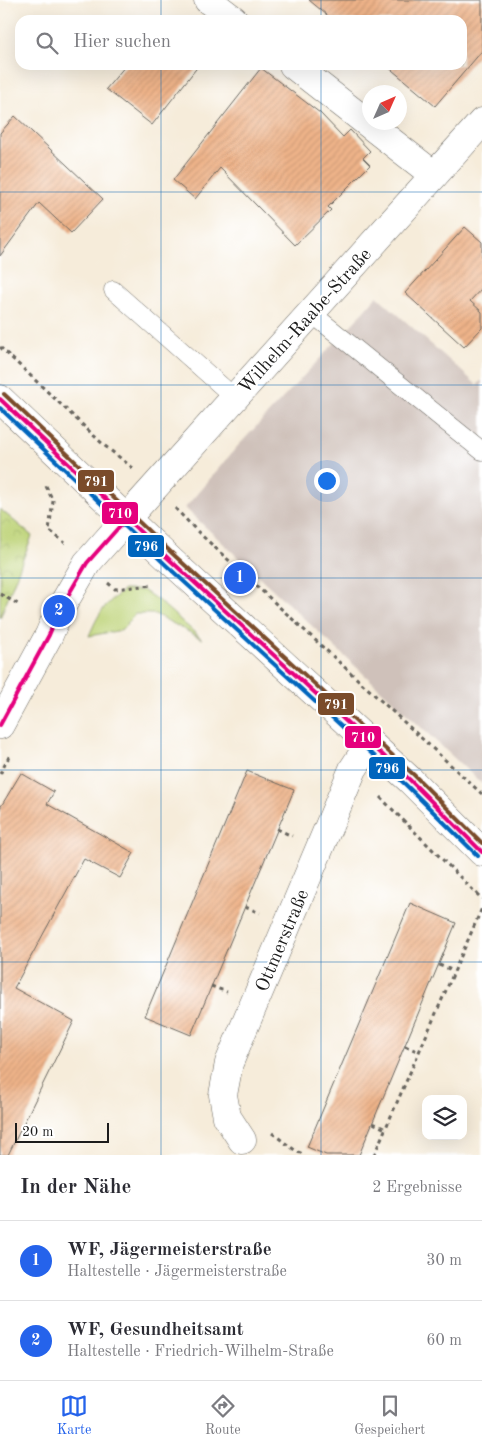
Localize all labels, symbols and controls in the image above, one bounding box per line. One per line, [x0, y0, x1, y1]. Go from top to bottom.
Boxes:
search box [15, 15, 467, 70]
icon: search [33, 29, 61, 57]
text: Hier suchen [73, 33, 171, 52]
north arrow [362, 85, 407, 130]
street label: Wilhelm-Raabe-Straße [236, 245, 376, 398]
your location [314, 468, 340, 494]
line badge: 791 [77, 469, 115, 493]
text: 791 [84, 475, 108, 489]
line badge: 710 [101, 501, 139, 525]
text: 710 [108, 507, 132, 521]
line badge: 796 [127, 534, 165, 558]
text: 796 [134, 540, 158, 554]
pin: 1 [224, 559, 256, 597]
pin: 2 [43, 592, 75, 630]
line badge: 791 [317, 692, 355, 716]
text: 791 [324, 698, 348, 712]
line badge: 710 [344, 725, 382, 749]
text: 710 [351, 731, 375, 745]
line badge: 796 [368, 756, 406, 780]
text: 796 [375, 762, 399, 776]
street label: Ottmerstraße [253, 887, 313, 995]
map controls [422, 1095, 467, 1140]
button: layers [422, 1095, 467, 1140]
scale bar [15, 1120, 109, 1143]
text: 20 m [22, 1125, 53, 1139]
text: In der Nähe [20, 1177, 131, 1198]
text: 2 Ergebnisse [372, 1180, 462, 1196]
text: WF, Jägermeisterstraße [67, 1241, 272, 1260]
text: 1 [31, 1253, 41, 1269]
text: 30 m [426, 1253, 462, 1269]
text: Haltestelle · Jägermeisterstraße [67, 1264, 287, 1280]
text: WF, Gesundheitsamt [67, 1321, 244, 1340]
text: 2 [31, 1333, 41, 1349]
text: 60 m [426, 1333, 462, 1349]
text: Haltestelle · Friedrich-Wilhelm-Straße [67, 1344, 334, 1360]
tab: Karte [57, 1392, 91, 1439]
tab: Route [205, 1392, 241, 1439]
tab: Gespeichert [354, 1392, 425, 1439]

